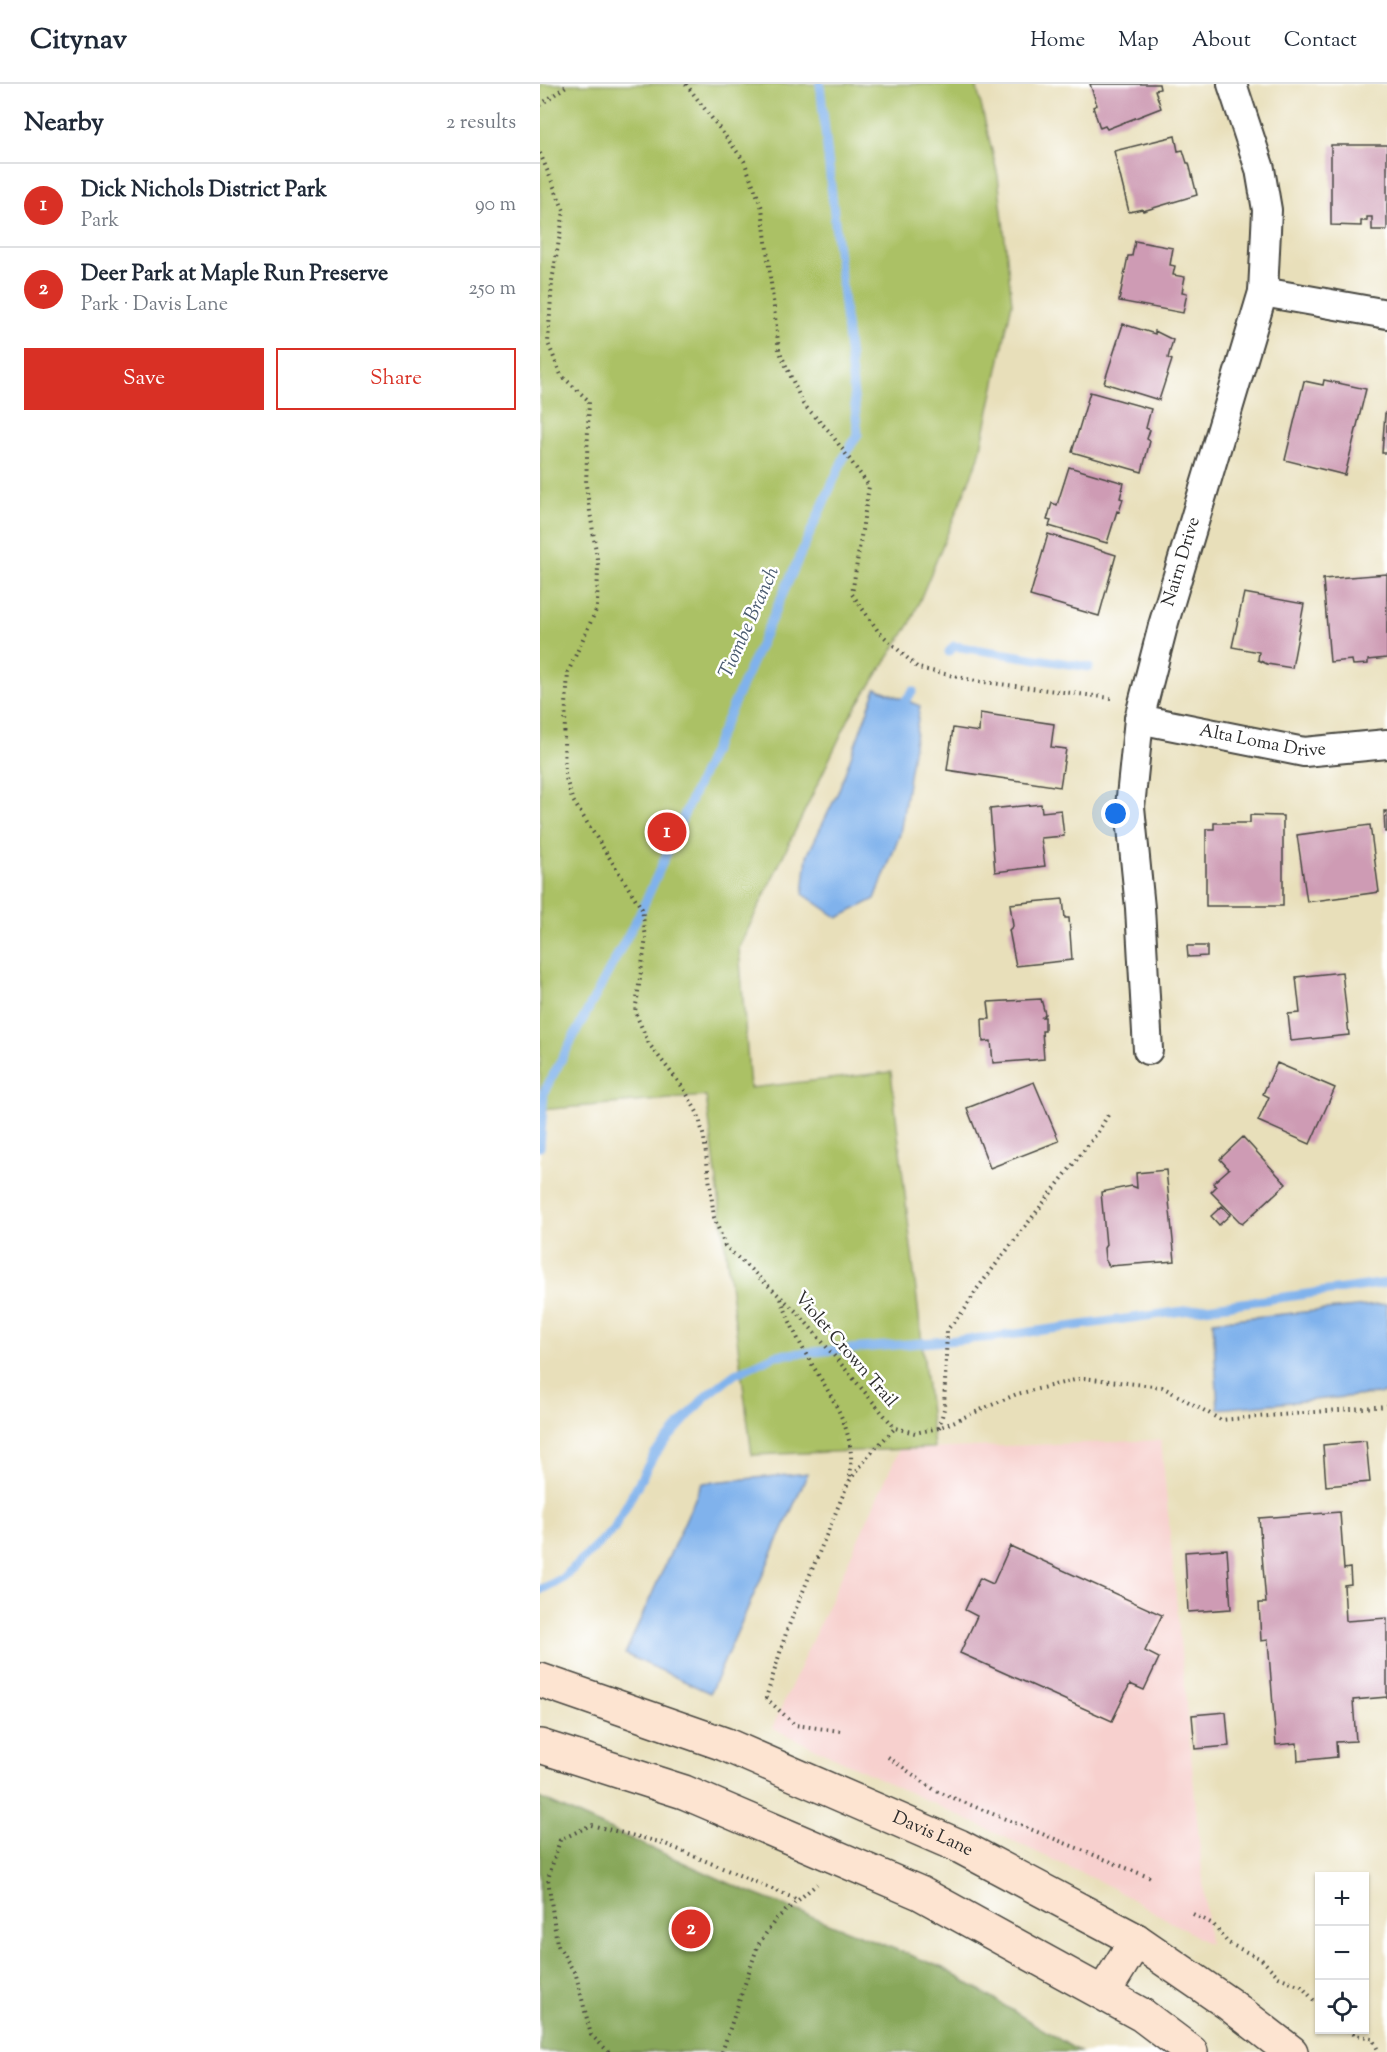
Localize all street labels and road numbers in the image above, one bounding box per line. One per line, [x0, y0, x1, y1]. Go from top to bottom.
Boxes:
street label: Nairn Drive [1156, 514, 1208, 610]
street label: Alta Loma Drive [1197, 718, 1327, 765]
street label: Violet Crown Trail [787, 1286, 903, 1414]
street label: Davis Lane [888, 1805, 977, 1864]

